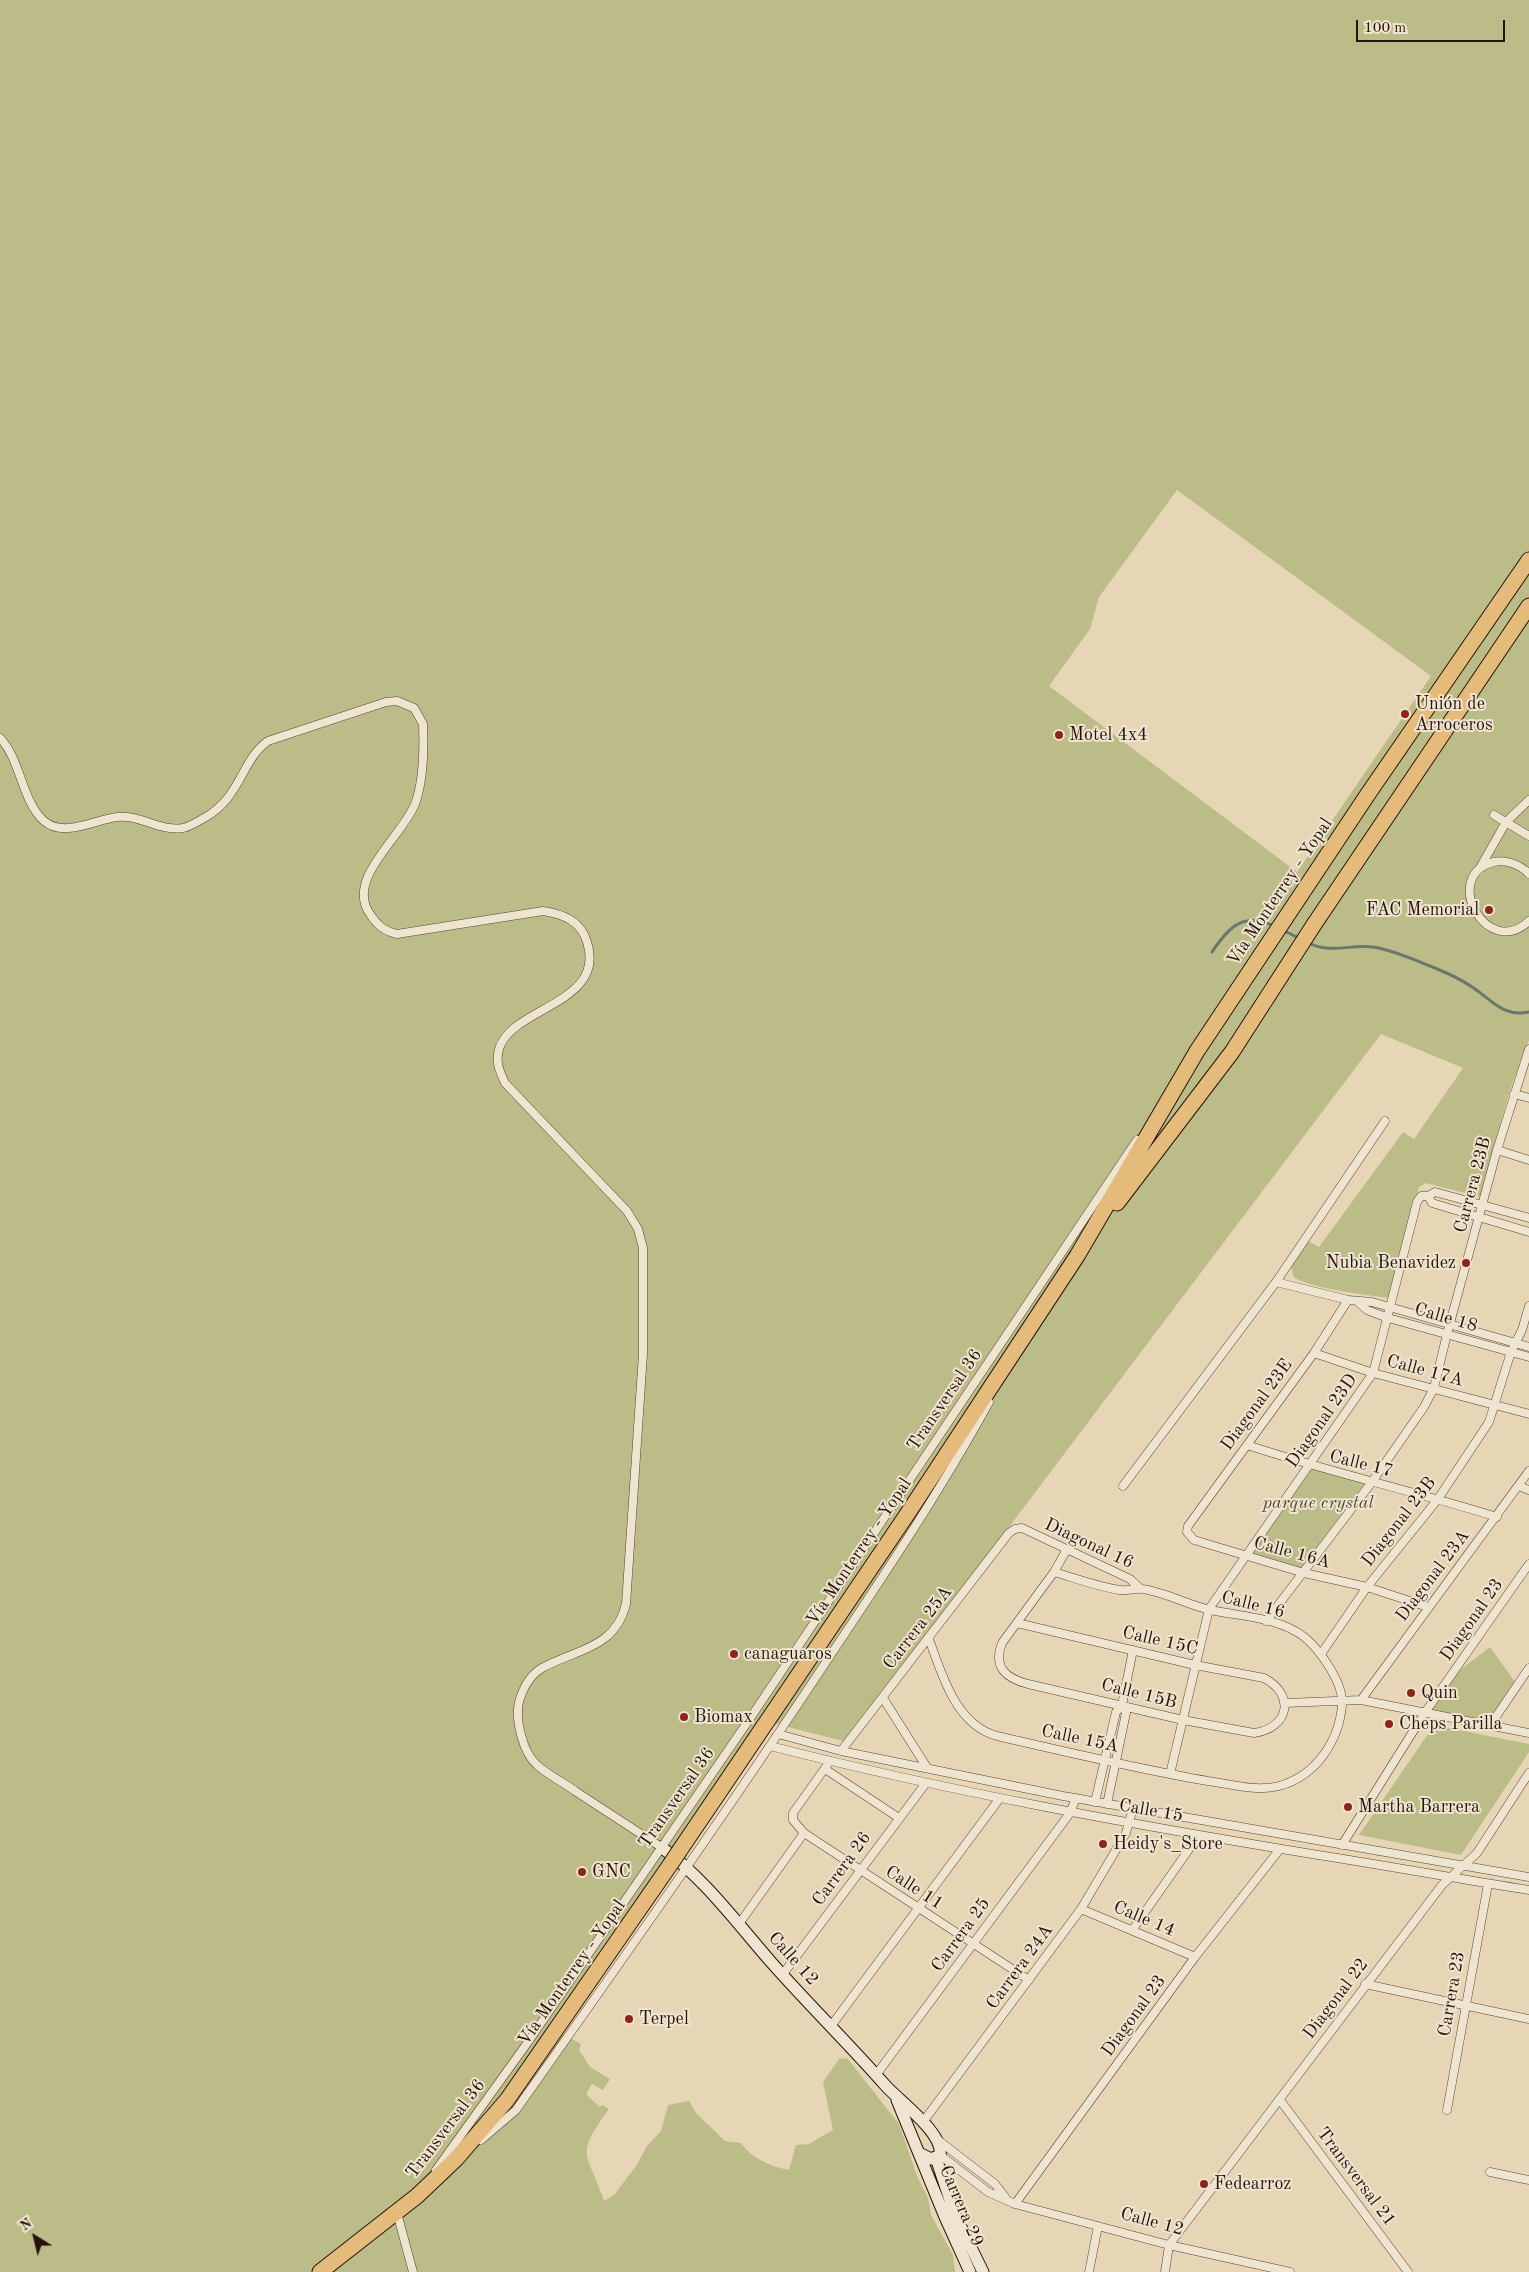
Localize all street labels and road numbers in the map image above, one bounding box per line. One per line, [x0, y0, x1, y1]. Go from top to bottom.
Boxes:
street label: Vía Monterrey - Yopal [1223, 814, 1337, 970]
street label: Carrera 23B [1450, 1135, 1496, 1235]
street label: Calle 18 [1412, 1299, 1480, 1337]
street label: Transversal 36 [903, 1345, 987, 1455]
street label: Calle 17A [1384, 1350, 1466, 1392]
street label: Diagonal 23E [1216, 1355, 1298, 1455]
street label: Diagonal 23D [1282, 1370, 1362, 1472]
street label: Calle 17 [1327, 1446, 1395, 1482]
street label: Diagonal 23B [1357, 1473, 1441, 1571]
street label: Vía Monterrey - Yopal [802, 1474, 916, 1630]
street label: Diagonal 16 [1041, 1514, 1137, 1574]
street label: Diagonal 23A [1391, 1526, 1475, 1626]
street label: Calle 16A [1251, 1532, 1333, 1574]
street label: Diagonal 23 [1436, 1575, 1508, 1665]
street label: Carrera 25A [879, 1582, 957, 1674]
street label: Calle 16 [1219, 1587, 1287, 1623]
street label: Calle 15C [1120, 1622, 1200, 1660]
street label: Calle 15B [1099, 1674, 1179, 1714]
street label: Calle 15A [1039, 1720, 1121, 1758]
street label: Transversal 36 [634, 1743, 720, 1853]
street label: Calle 15 [1117, 1795, 1185, 1827]
street label: Carrera 26 [808, 1828, 876, 1910]
street label: Calle 11 [881, 1861, 947, 1915]
street label: Carrera 25 [927, 1894, 995, 1976]
street label: Vía Monterrey - Yopal [513, 1896, 631, 2050]
street label: Calle 14 [1110, 1896, 1178, 1942]
street label: Carrera 24A [982, 1920, 1058, 2014]
street label: Calle 12 [763, 1928, 823, 1990]
street label: Carrera 23 [1434, 1950, 1470, 2038]
street label: Diagonal 22 [1299, 1954, 1373, 2044]
street label: Diagonal 23 [1097, 1971, 1171, 2061]
street label: Transversal 36 [402, 2075, 490, 2183]
street label: Transversal 21 [1312, 2123, 1400, 2231]
street label: Carrera 29 [934, 2162, 988, 2250]
street label: Calle 12 [1118, 2203, 1186, 2241]

